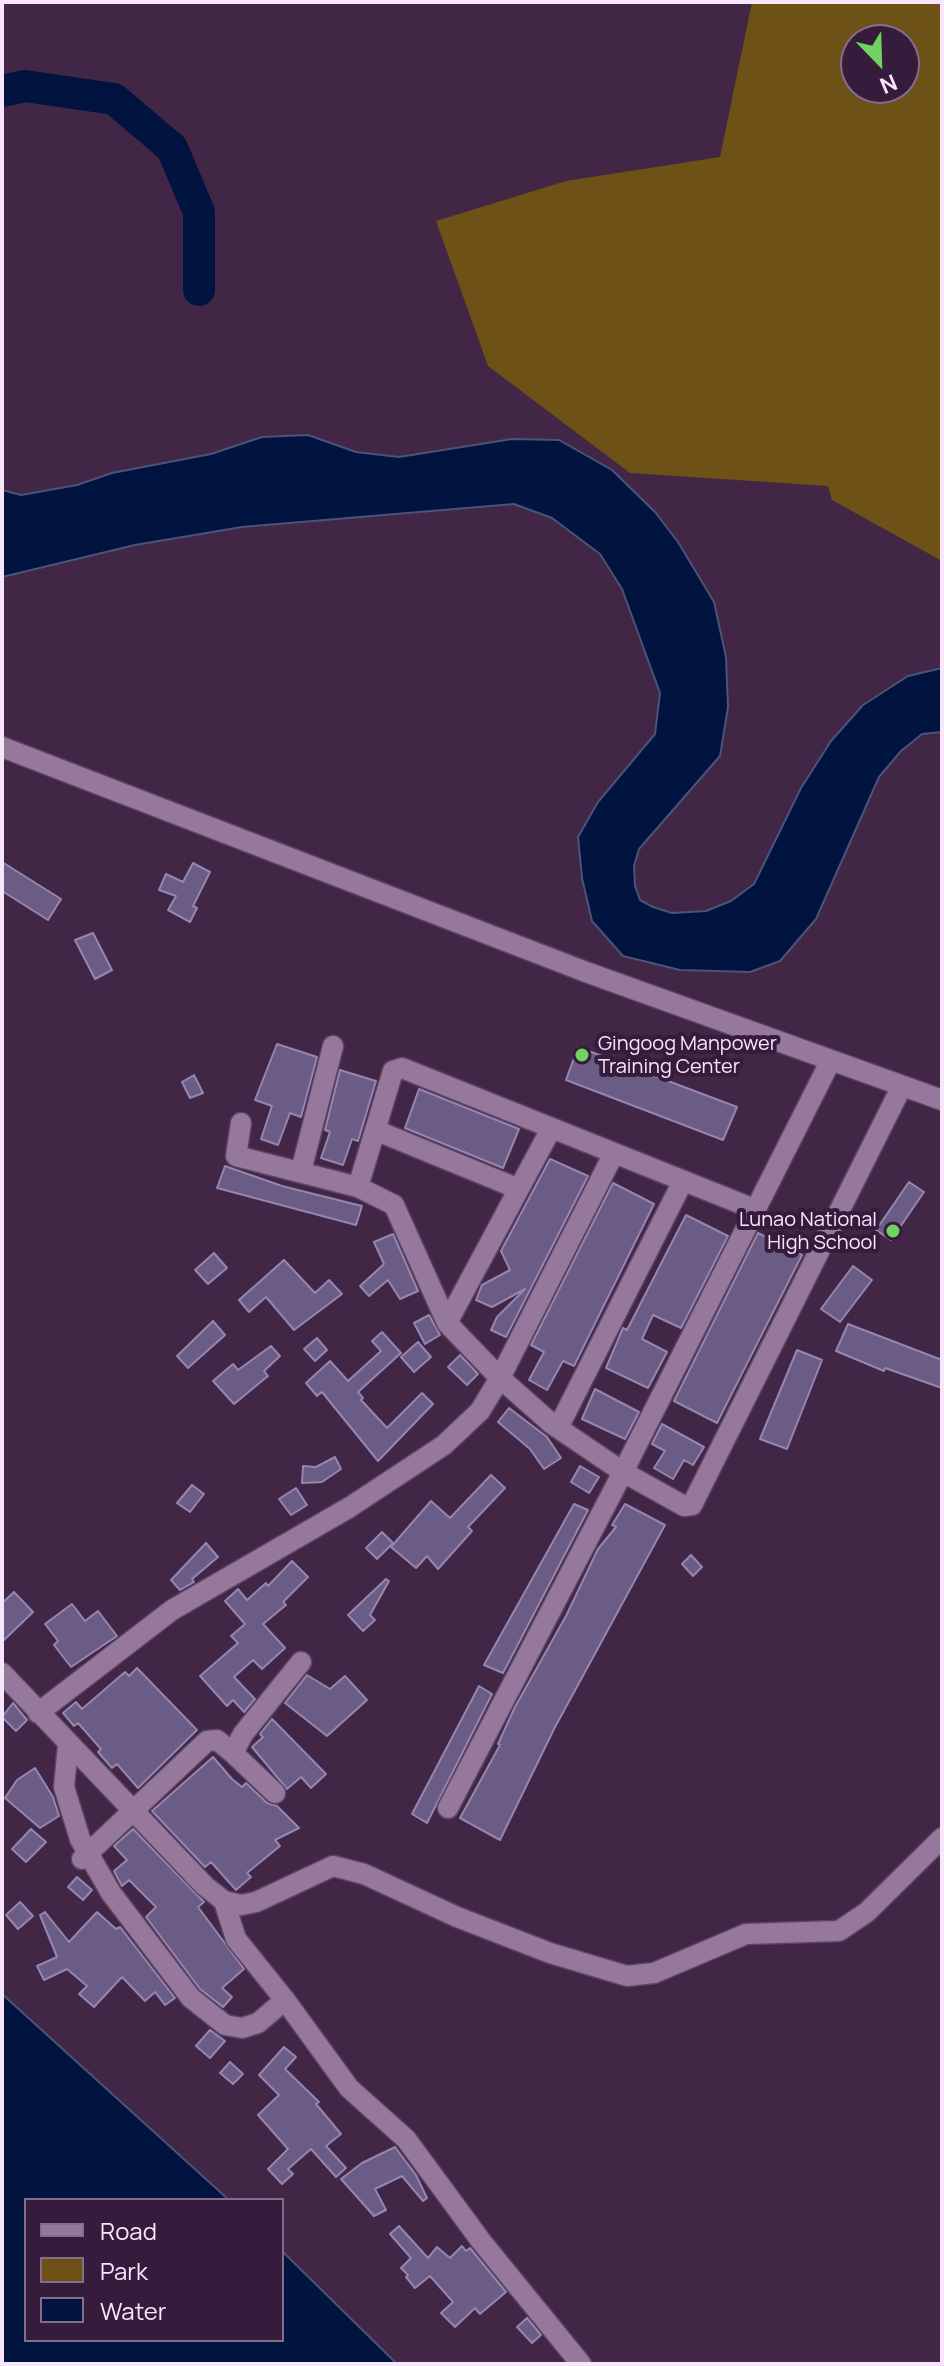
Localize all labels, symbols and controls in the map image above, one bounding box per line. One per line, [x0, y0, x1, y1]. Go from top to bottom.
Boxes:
north arrow [840, 24, 920, 104]
text: N [875, 67, 902, 101]
place label: Gingoog Manpower Training Center [598, 1032, 777, 1079]
marker: Gingoog Manpower Training Center [573, 1046, 591, 1064]
place label: Lunao National High School [739, 1208, 877, 1255]
marker: Lunao National High School [884, 1222, 902, 1240]
legend [24, 2198, 284, 2342]
text: Road [100, 2214, 157, 2247]
text: Park [100, 2254, 148, 2287]
text: Water [100, 2294, 167, 2327]

